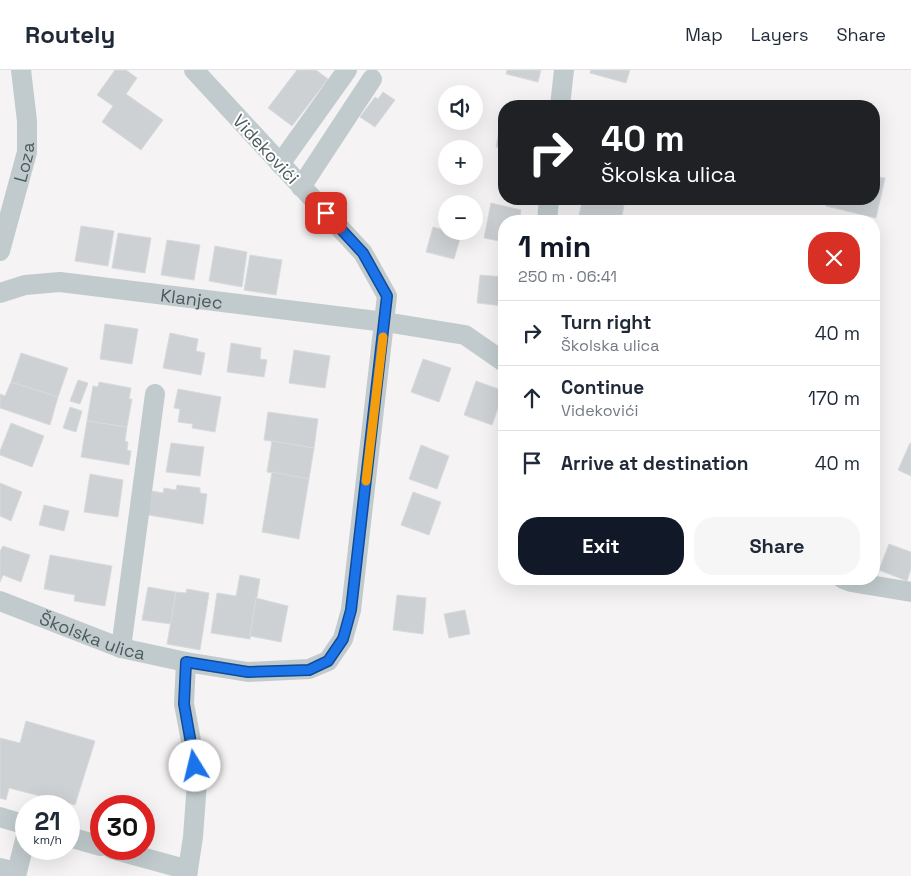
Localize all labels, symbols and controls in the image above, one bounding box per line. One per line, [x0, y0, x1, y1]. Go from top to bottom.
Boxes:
text: Routely [25, 19, 115, 50]
text: Map [685, 23, 723, 46]
text: Layers [751, 23, 808, 46]
text: Share [836, 23, 886, 46]
map controls [438, 85, 483, 240]
button: sound [438, 85, 483, 130]
street label: Videkovići [228, 109, 304, 189]
text: 40 m [601, 117, 685, 161]
icon: right [518, 120, 583, 185]
button: + [438, 140, 483, 185]
street label: Loza [8, 142, 39, 185]
text: Školska ulica [601, 160, 736, 188]
pin [305, 192, 347, 234]
button: − [438, 195, 483, 240]
icon: arrive [312, 199, 340, 227]
text: 1 min [518, 227, 591, 266]
button: close [808, 232, 860, 284]
text: 250 m · 06:41 [518, 266, 617, 287]
street label: Klanjec [159, 283, 224, 313]
text: Turn right [561, 310, 651, 335]
icon: right [518, 319, 546, 347]
text: 40 m [815, 321, 860, 346]
text: Školska ulica [561, 335, 659, 356]
text: Continue [561, 375, 644, 400]
icon: ahead [518, 384, 546, 412]
text: 170 m [808, 386, 860, 411]
text: Videkovići [561, 400, 638, 421]
icon: arrive [518, 449, 546, 477]
text: Arrive at destination [561, 451, 749, 476]
text: 40 m [815, 451, 860, 476]
button: Exit [518, 517, 684, 575]
button: Share [694, 517, 860, 575]
street label: Školska ulica [36, 606, 147, 664]
position arrow [168, 739, 220, 791]
speed limit sign: 30 [90, 795, 155, 860]
text: 21 [34, 805, 61, 837]
text: km/h [33, 832, 62, 848]

